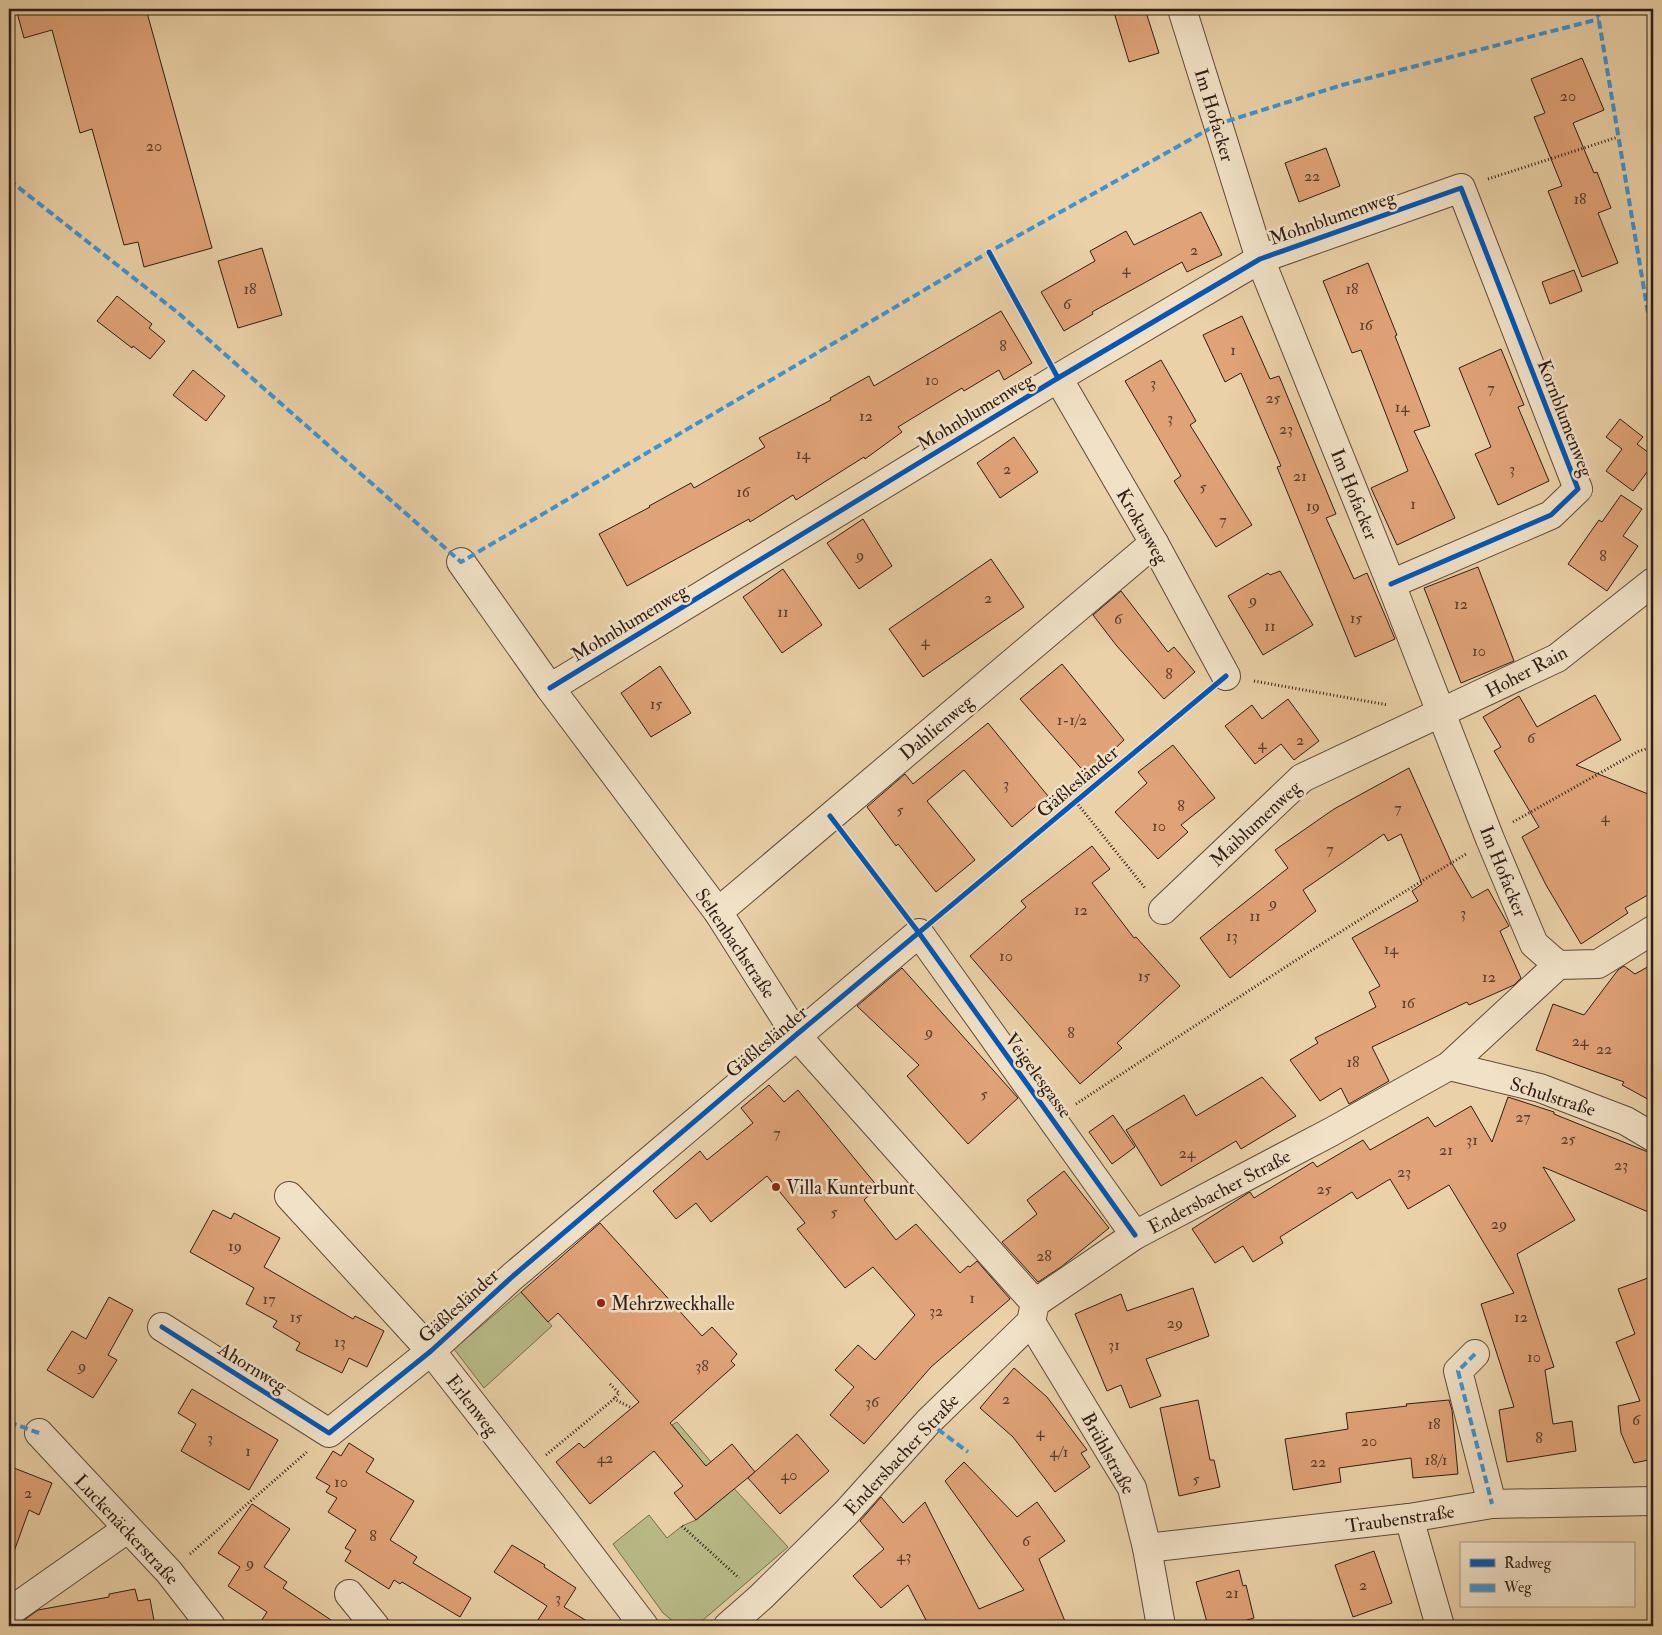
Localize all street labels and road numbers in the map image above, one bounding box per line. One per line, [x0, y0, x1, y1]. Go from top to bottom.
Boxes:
street label: Im Hofacker [1188, 66, 1240, 165]
street label: Mohnblumenweg [1266, 185, 1399, 251]
street label: Kornblumenweg [1532, 356, 1599, 481]
street label: Mohnblumenweg [913, 367, 1039, 456]
street label: Im Hofacker [1325, 445, 1383, 544]
street label: Krokusweg [1111, 484, 1174, 569]
street label: Mohnblumenweg [567, 578, 693, 667]
street label: Hoher Rain [1481, 640, 1572, 704]
street label: Dahlienweg [895, 689, 979, 766]
street label: Gäßlesländer [1032, 740, 1124, 823]
street label: Maiblumenweg [1205, 775, 1307, 872]
street label: Im Hofacker [1474, 822, 1532, 921]
street label: Seltenbachstraße [690, 884, 781, 1003]
street label: Gäßlesländer [721, 1000, 813, 1083]
street label: Veigelesgasse [999, 1028, 1077, 1123]
street label: Schulstraße [1507, 1072, 1599, 1122]
street label: Endersbacher Straße [1144, 1144, 1295, 1240]
street label: Gäßlesländer [413, 1263, 504, 1348]
street label: Ahornweg [213, 1337, 292, 1399]
street label: Erlenweg [441, 1370, 504, 1442]
street label: Endersbacher Straße [839, 1389, 964, 1521]
street label: Brühlstraße [1076, 1408, 1140, 1499]
street label: Luckenäckerstraße [69, 1469, 184, 1590]
street label: Traubenstraße [1344, 1499, 1456, 1538]

